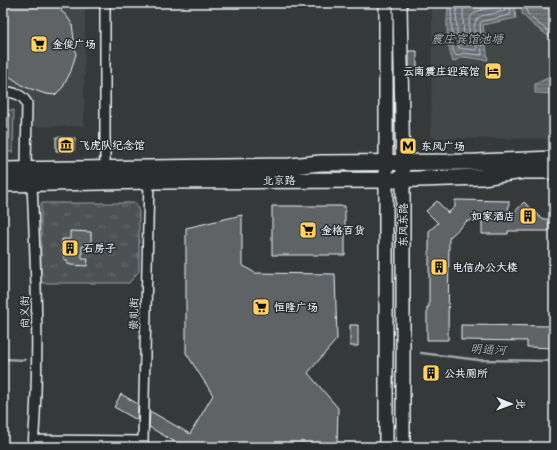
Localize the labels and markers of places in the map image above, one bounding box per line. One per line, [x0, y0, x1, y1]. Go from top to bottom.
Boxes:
supermarket icon: 金俊广场 [29, 34, 49, 54]
place label: 金俊广场 [52, 38, 96, 51]
hotel icon: 云南震庄迎宾馆 [483, 61, 503, 81]
place label: 云南震庄迎宾馆 [403, 65, 480, 78]
museum icon: 飞虎队纪念馆 [56, 135, 76, 155]
metro station icon: 东风广场 [398, 136, 418, 156]
place label: 飞虎队纪念馆 [79, 139, 145, 152]
place label: 东风广场 [421, 140, 465, 153]
building icon: 如家酒店 [518, 206, 538, 226]
place label: 如家酒店 [471, 210, 515, 223]
supermarket icon: 金格百货 [298, 220, 318, 240]
place label: 金格百货 [321, 224, 365, 237]
building icon: 石房子 [60, 238, 80, 258]
place label: 石房子 [83, 242, 116, 255]
building icon: 电信办公大楼 [429, 257, 449, 277]
place label: 电信办公大楼 [452, 261, 518, 274]
supermarket icon: 恒隆广场 [251, 297, 271, 317]
place label: 恒隆广场 [274, 301, 318, 314]
building icon: 公共厕所 [421, 363, 441, 383]
place label: 公共厕所 [444, 367, 488, 380]

